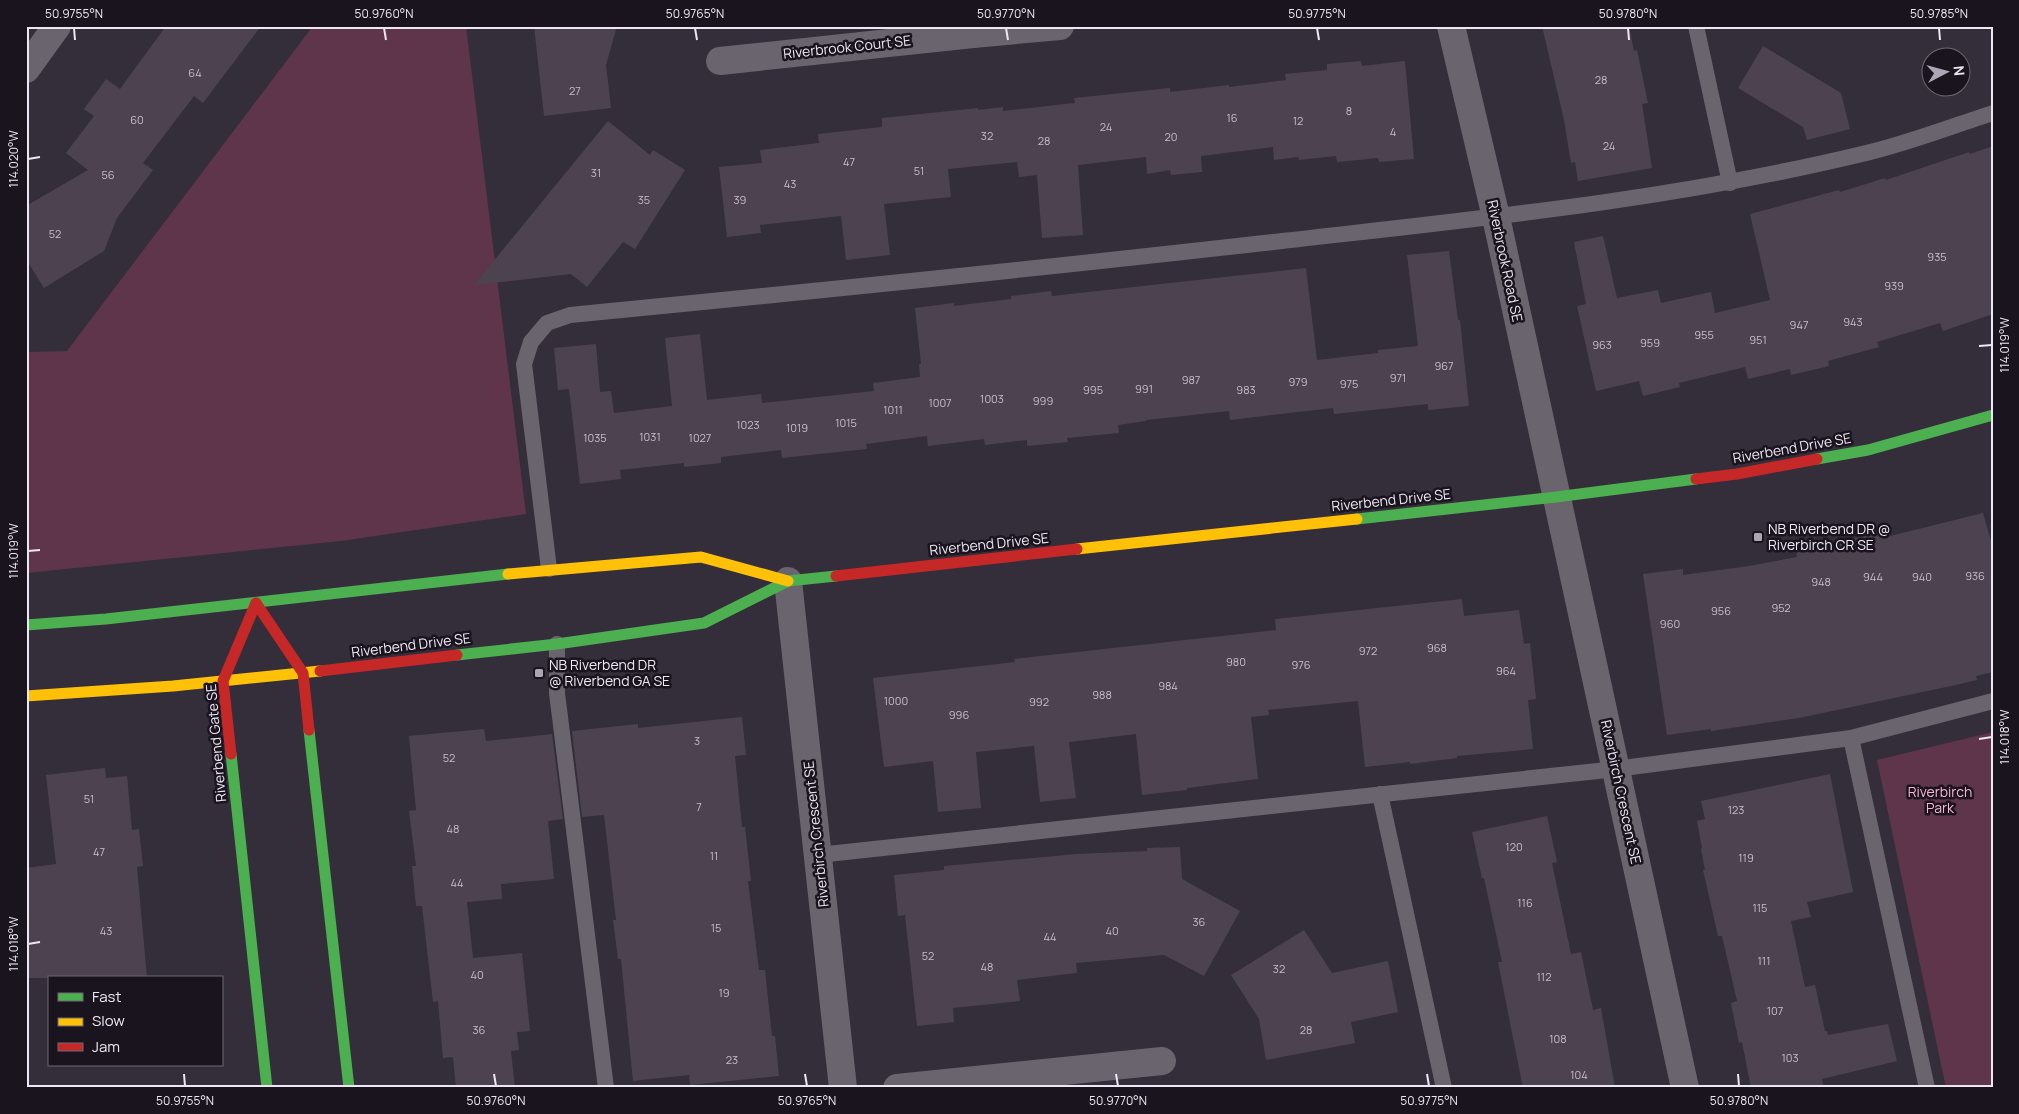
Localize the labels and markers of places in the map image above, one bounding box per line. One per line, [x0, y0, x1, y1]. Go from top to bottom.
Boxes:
place label: NB Riverbend DR @ Riverbirch CR SE [1768, 519, 1890, 554]
marker: NB Riverbend DR @ Riverbirch CR SE [1752, 531, 1764, 543]
place label: NB Riverbend DR @ Riverbend GA SE [549, 655, 670, 690]
marker: NB Riverbend DR @ Riverbend GA SE [533, 667, 545, 679]

